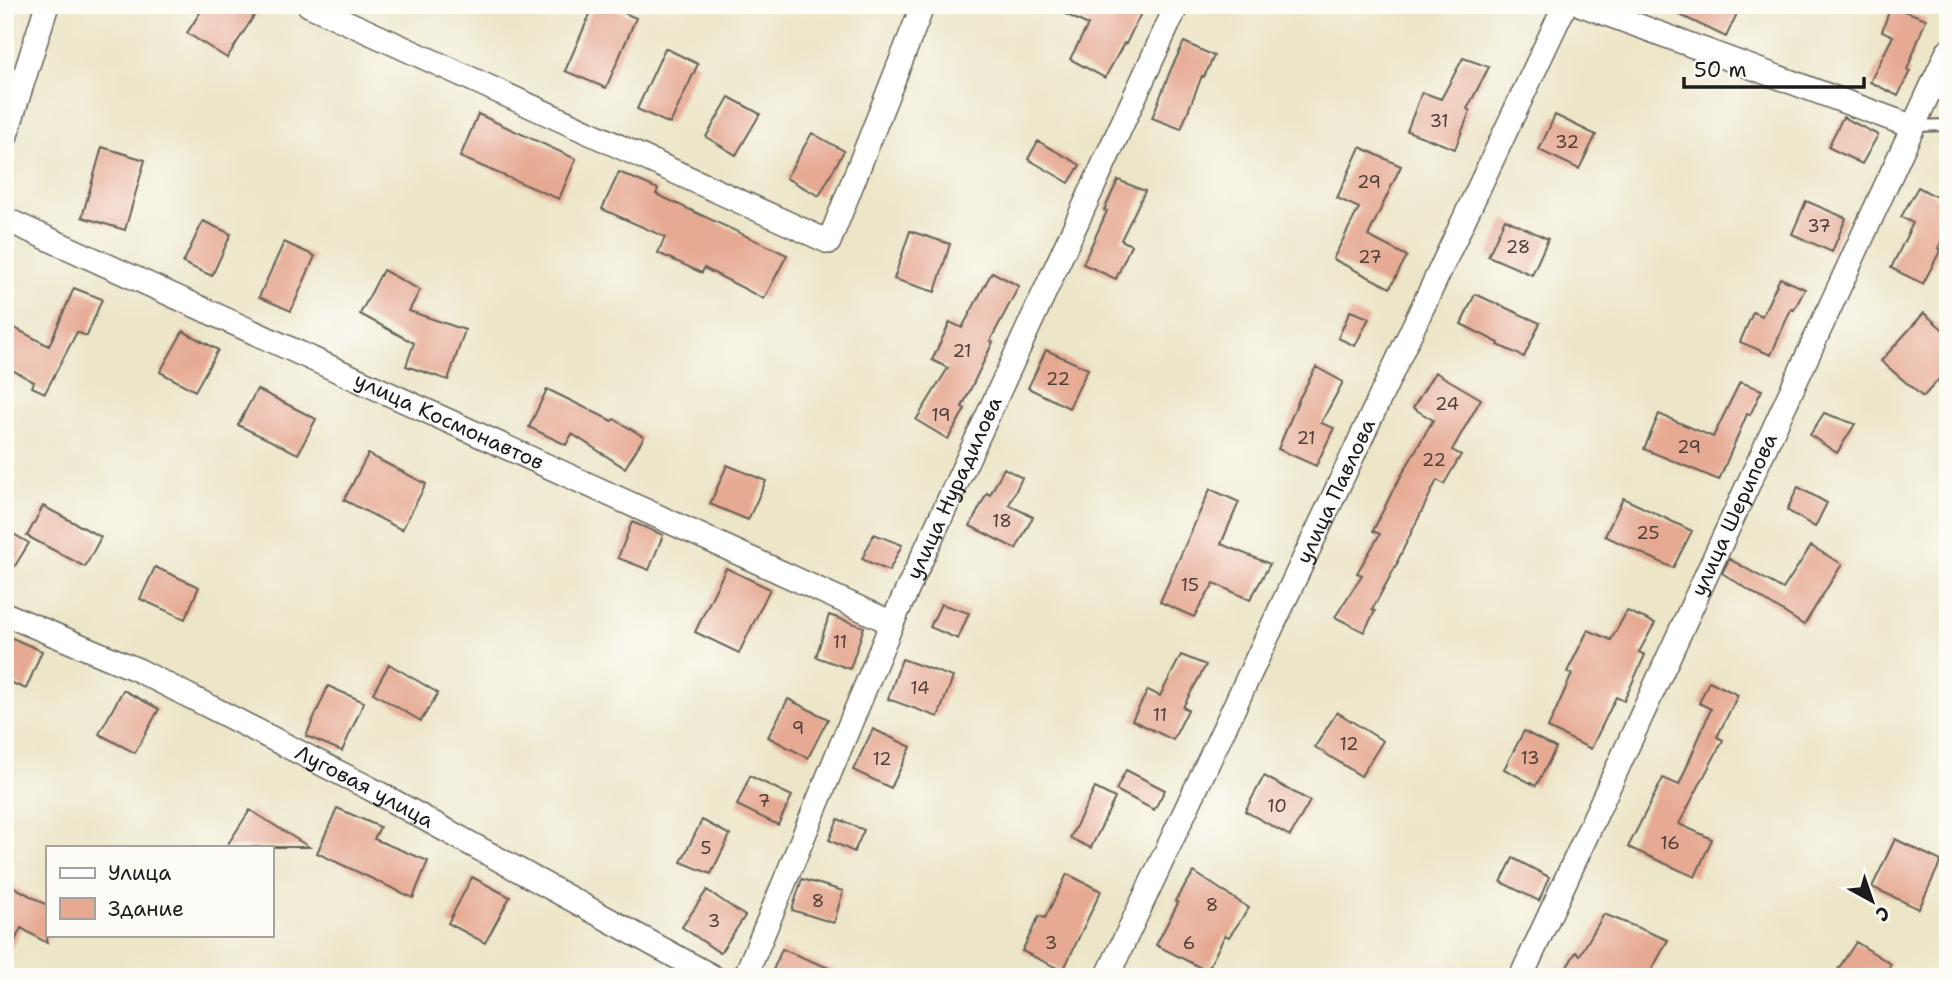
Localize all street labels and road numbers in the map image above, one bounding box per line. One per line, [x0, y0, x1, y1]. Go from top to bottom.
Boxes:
street label: улица Космонавтов [350, 366, 548, 477]
street label: улица Нурадилова [900, 392, 1009, 584]
street label: улица Павлова [1290, 414, 1382, 568]
street label: улица Шерипова [1684, 429, 1784, 601]
street label: Луговая улица [290, 739, 439, 835]

